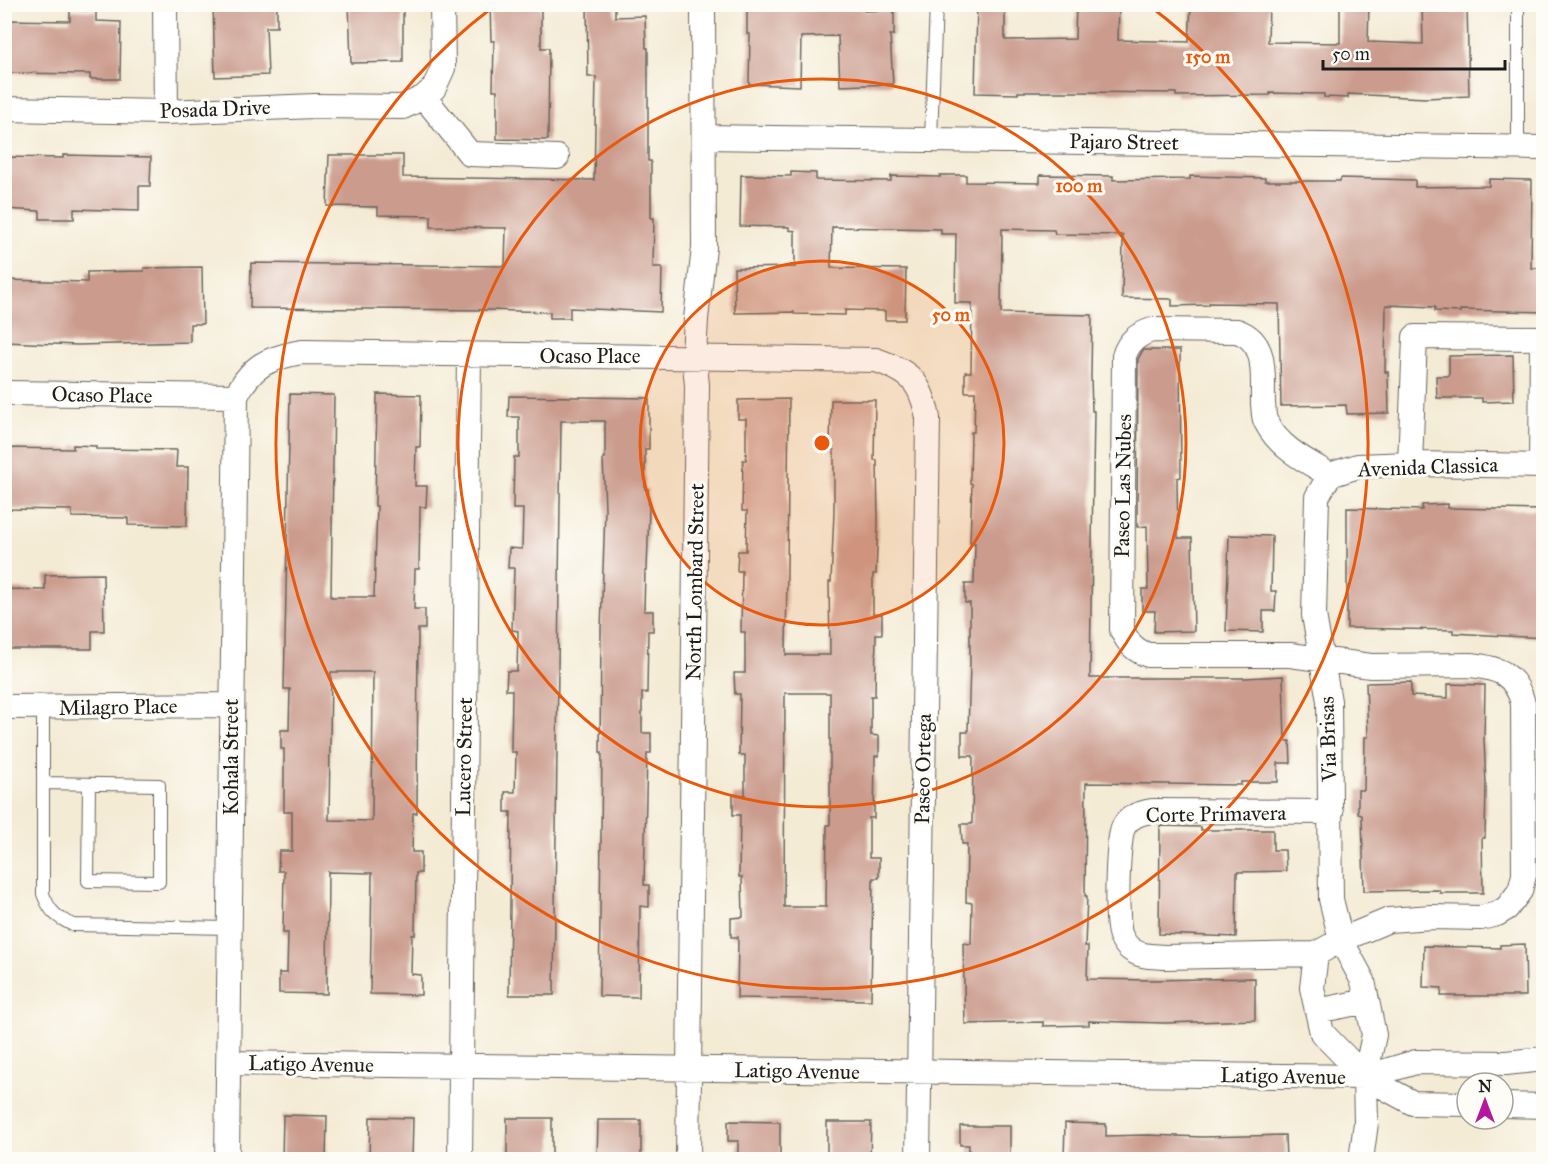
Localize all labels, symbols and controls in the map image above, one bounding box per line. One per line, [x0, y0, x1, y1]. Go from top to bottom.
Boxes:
scale bar [1323, 33, 1504, 71]
text: 50 m [1332, 43, 1370, 65]
text: 150 m [1186, 46, 1231, 68]
street label: Posada Drive [159, 94, 271, 124]
street label: Pajaro Street [1069, 128, 1180, 156]
text: 100 m [1056, 175, 1103, 197]
text: 50 m [932, 304, 971, 326]
street label: Ocaso Place [540, 343, 641, 369]
street label: Ocaso Place [51, 381, 153, 409]
street label: Paseo Las Nubes [1109, 414, 1137, 558]
centre of rings [812, 433, 832, 453]
street label: Avenida Classica [1356, 452, 1499, 482]
street label: North Lombard Street [680, 483, 710, 681]
street label: Milagro Place [58, 693, 178, 721]
street label: Lucero Street [450, 696, 478, 817]
street label: Via Brisas [1314, 696, 1343, 783]
street label: Kohala Street [218, 698, 244, 816]
street label: Paseo Ortega [909, 713, 937, 825]
street label: Corte Primavera [1145, 800, 1287, 828]
street label: Latigo Avenue [248, 1050, 374, 1078]
street label: Latigo Avenue [734, 1057, 860, 1085]
street label: Latigo Avenue [1220, 1062, 1346, 1090]
north arrow [1455, 1071, 1515, 1131]
text: N [1478, 1077, 1492, 1096]

